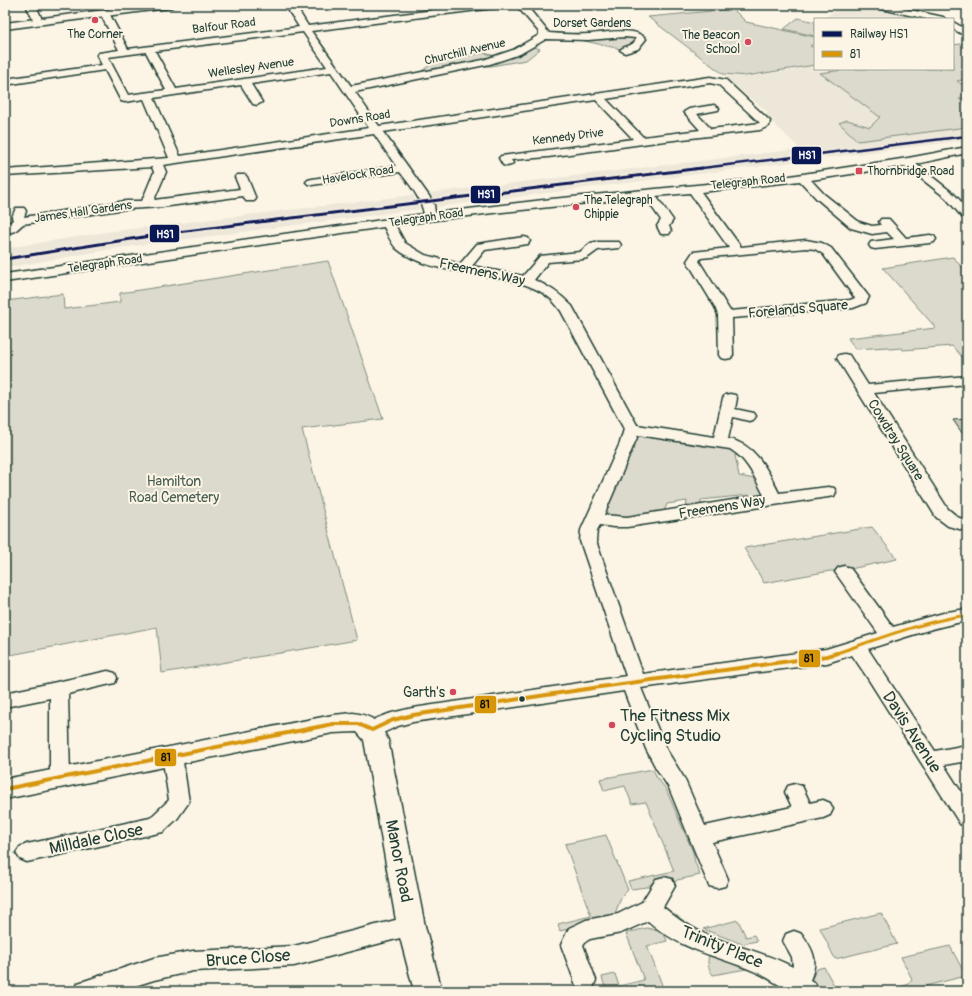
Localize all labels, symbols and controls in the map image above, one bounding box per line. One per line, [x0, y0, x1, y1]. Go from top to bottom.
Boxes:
marker: The Corner [90, 15, 100, 25]
street label: Balfour Road [192, 15, 257, 37]
street label: Dorset Gardens [553, 16, 632, 31]
legend [814, 18, 954, 70]
place label: The Corner [67, 27, 124, 42]
text: Railway HS1 [850, 27, 908, 42]
place label: The Beacon School [682, 28, 740, 57]
street label: Churchill Avenue [423, 35, 507, 69]
marker: The Beacon School [743, 37, 753, 47]
text: 81 [850, 47, 861, 62]
street label: Wellesley Avenue [207, 55, 295, 81]
street label: Downs Road [329, 107, 392, 131]
street label: Kennedy Drive [532, 125, 605, 149]
line badge: HS1 [791, 146, 822, 165]
text: HS1 [798, 149, 816, 162]
street label: Havelock Road [321, 162, 395, 188]
place label: Thornbridge Road [867, 164, 954, 179]
marker: Thornbridge Road [854, 166, 864, 176]
street label: Telegraph Road [710, 171, 786, 193]
line badge: HS1 [470, 185, 501, 204]
text: HS1 [477, 188, 495, 201]
place label: The Telegraph Chippie [584, 193, 653, 222]
street label: James Hall Gardens [33, 198, 133, 226]
marker: The Telegraph Chippie [571, 202, 581, 212]
street label: Telegraph Road [388, 205, 464, 231]
line badge: HS1 [149, 224, 180, 243]
text: HS1 [156, 228, 174, 241]
street label: Telegraph Road [67, 251, 143, 277]
street label: Freemens Way [438, 255, 526, 289]
street label: Forelands Square [747, 296, 849, 322]
street label: Cowdray Square [864, 396, 928, 484]
park label: Hamilton Road Cemetery [129, 473, 219, 506]
street label: Freemens Way [678, 492, 766, 522]
line badge: 81 [798, 649, 821, 668]
text: 81 [804, 652, 814, 665]
place label: Garth's [403, 684, 446, 701]
marker: Garth's [448, 687, 458, 697]
street label: Davis Avenue [878, 687, 946, 777]
unlabelled marker [517, 694, 527, 704]
line badge: 81 [474, 695, 497, 714]
text: 81 [480, 698, 490, 711]
place label: The Fitness Mix Cycling Studio [620, 705, 730, 746]
marker: The Fitness Mix Cycling Studio [607, 720, 617, 730]
line badge: 81 [154, 748, 177, 767]
text: 81 [161, 751, 171, 764]
street label: Manor Road [381, 818, 417, 904]
street label: Milldale Close [47, 819, 145, 859]
street label: Trinity Place [678, 921, 767, 973]
street label: Bruce Close [205, 945, 292, 971]

